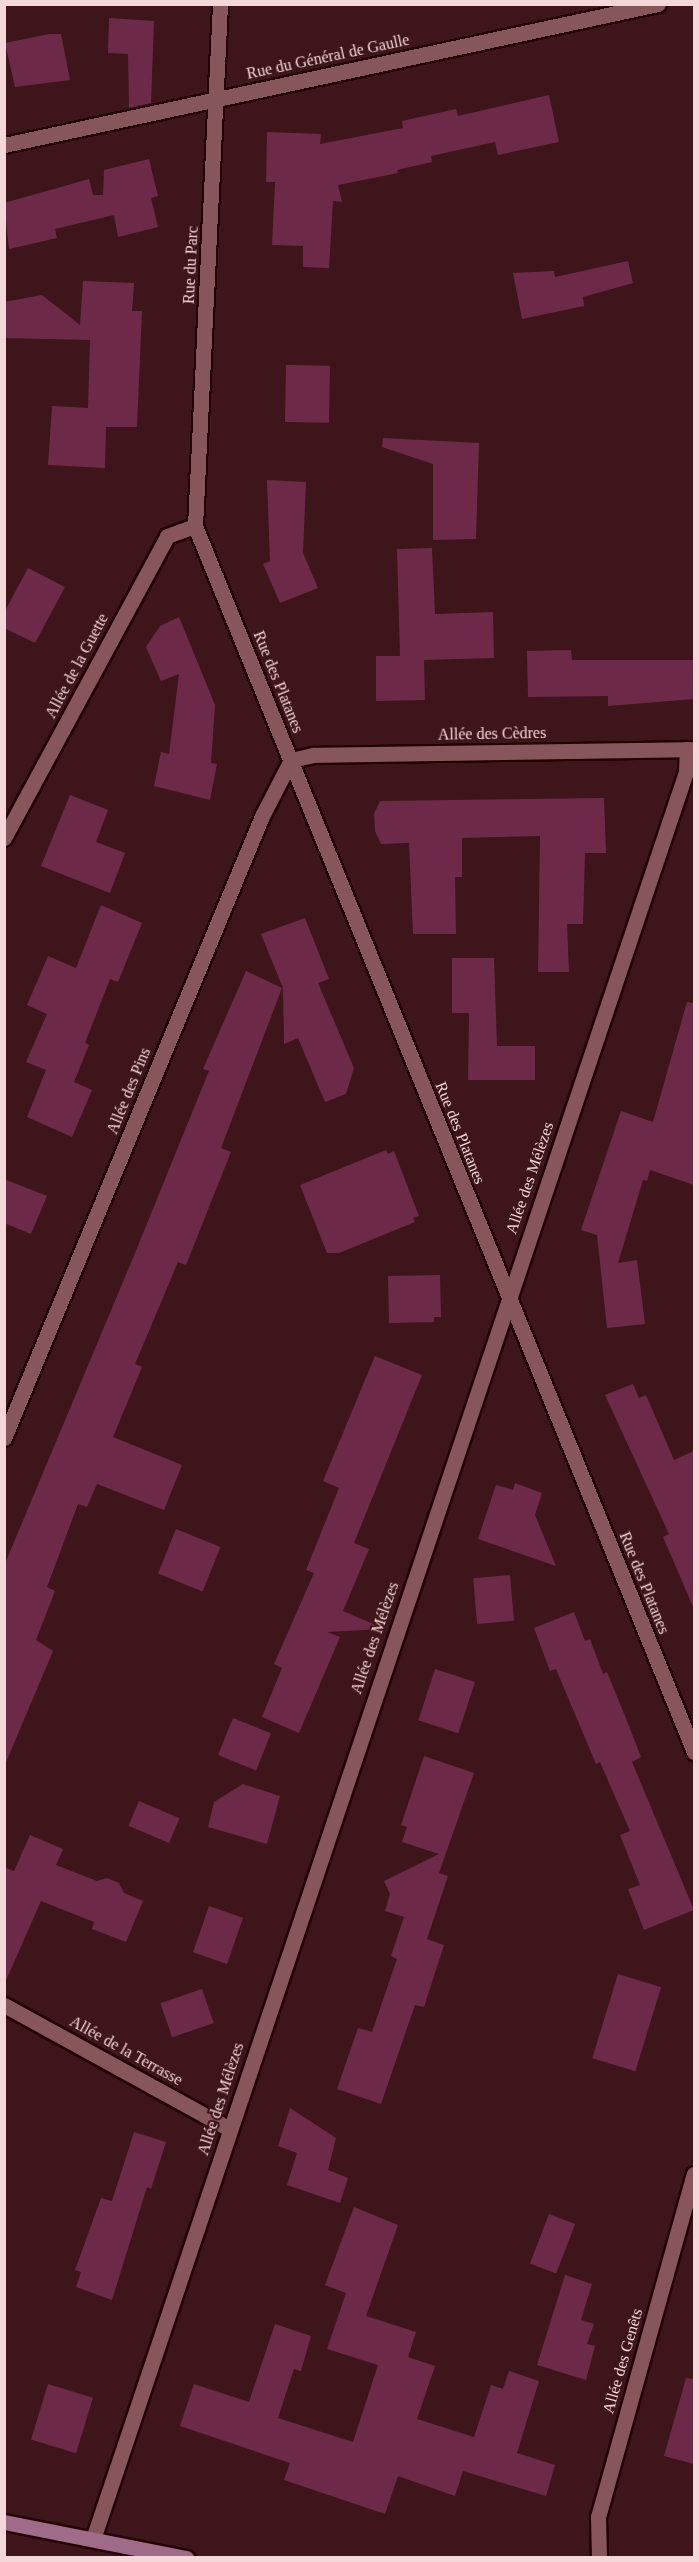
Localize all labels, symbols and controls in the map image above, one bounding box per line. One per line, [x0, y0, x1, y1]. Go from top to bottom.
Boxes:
street label: Rue du Général de Gaulle [245, 30, 411, 84]
street label: Rue du Parc [179, 225, 203, 305]
street label: Allée de la Guette [41, 610, 113, 722]
street label: Rue des Platanes [249, 628, 307, 736]
street label: Allée des Cèdres [438, 723, 546, 745]
street label: Allée des Pins [103, 1045, 155, 1137]
street label: Rue des Platanes [431, 1079, 489, 1187]
street label: Allée des Mélèzes [502, 1119, 558, 1237]
street label: Rue des Platanes [615, 1529, 673, 1637]
street label: Allée des Mélèzes [347, 1579, 403, 1697]
street label: Allée de la Terrasse [66, 2012, 186, 2090]
street label: Allée des Mélèzes [194, 2040, 248, 2158]
street label: Allée des Genêts [599, 2306, 647, 2416]

